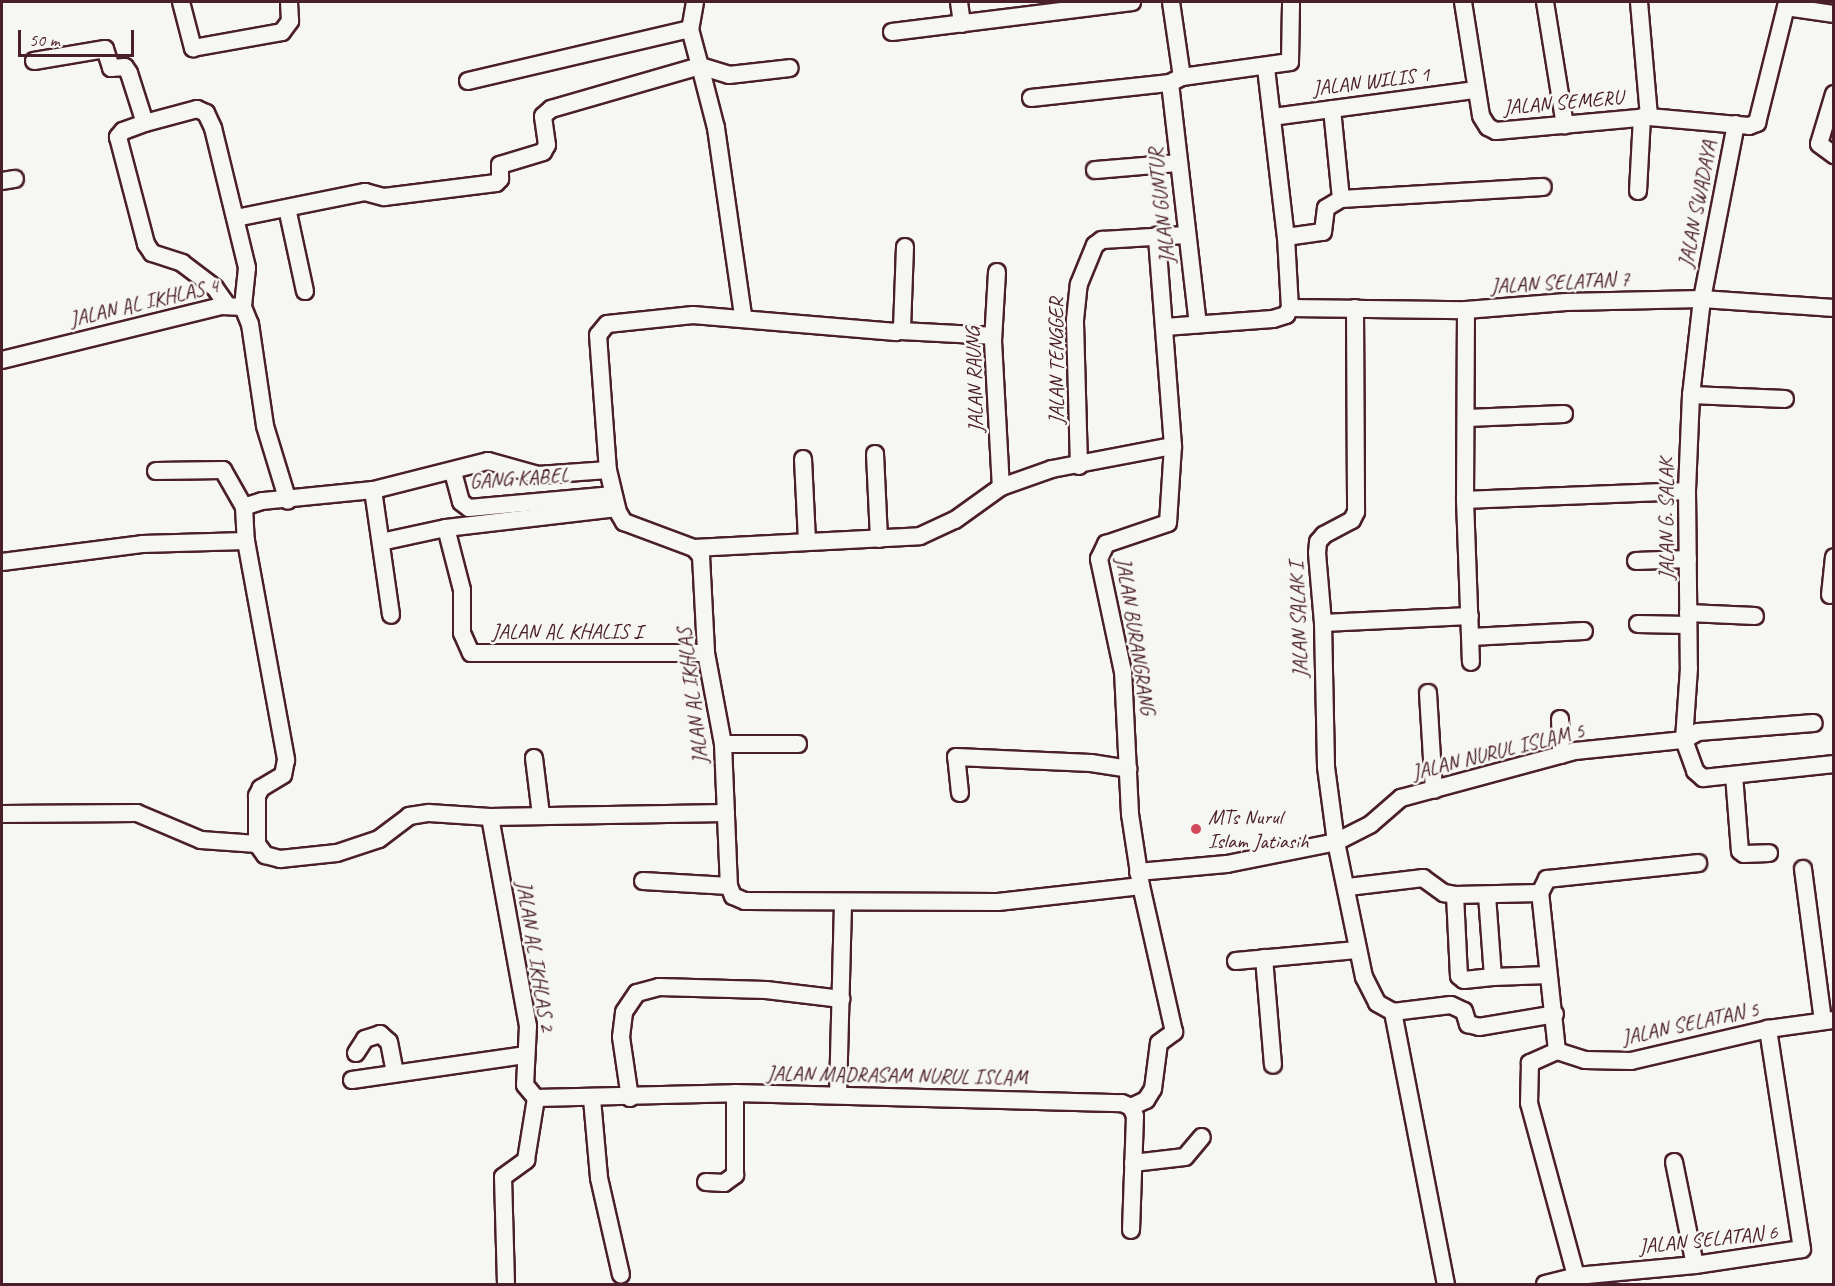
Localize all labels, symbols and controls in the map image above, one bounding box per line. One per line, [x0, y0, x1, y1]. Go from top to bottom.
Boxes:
scale bar [21, 18, 136, 56]
text: 50 m [29, 29, 60, 51]
street label: JALAN WILIS 1 [1311, 61, 1431, 101]
street label: JALAN SEMERU [1502, 84, 1624, 120]
street label: JALAN SWADAYA [1672, 138, 1722, 270]
street label: JALAN GUNTUR [1142, 147, 1180, 265]
street label: JALAN SELATAN 7 [1490, 266, 1630, 298]
street label: JALAN AL IKHLAS 4 [67, 273, 221, 331]
street label: JALAN TENGGER [1043, 298, 1069, 424]
street label: JALAN RAUNG [960, 327, 988, 433]
street label: JALAN G. SALAK [1653, 458, 1679, 580]
street label: GANG KABEL [469, 462, 569, 494]
street label: JALAN BURANGRANG [1111, 556, 1161, 716]
street label: JALAN SALAK I [1283, 562, 1313, 678]
street label: JALAN AL KHALIS I [492, 618, 642, 644]
street label: JALAN AL IKHLAS [671, 627, 713, 765]
street label: JALAN NURUL ISLAM 5 [1409, 717, 1587, 785]
place label: MTs Nurul Islam Jatiasih [1208, 804, 1308, 854]
marker: MTs Nurul Islam Jatiasih [1189, 822, 1203, 836]
street label: JALAN AL IKHLAS 2 [512, 879, 560, 1033]
street label: JALAN SELATAN 5 [1619, 996, 1761, 1050]
street label: JALAN MADRASAM NURUL ISLAM [766, 1060, 1028, 1090]
street label: JALAN SELATAN 6 [1637, 1219, 1779, 1259]

